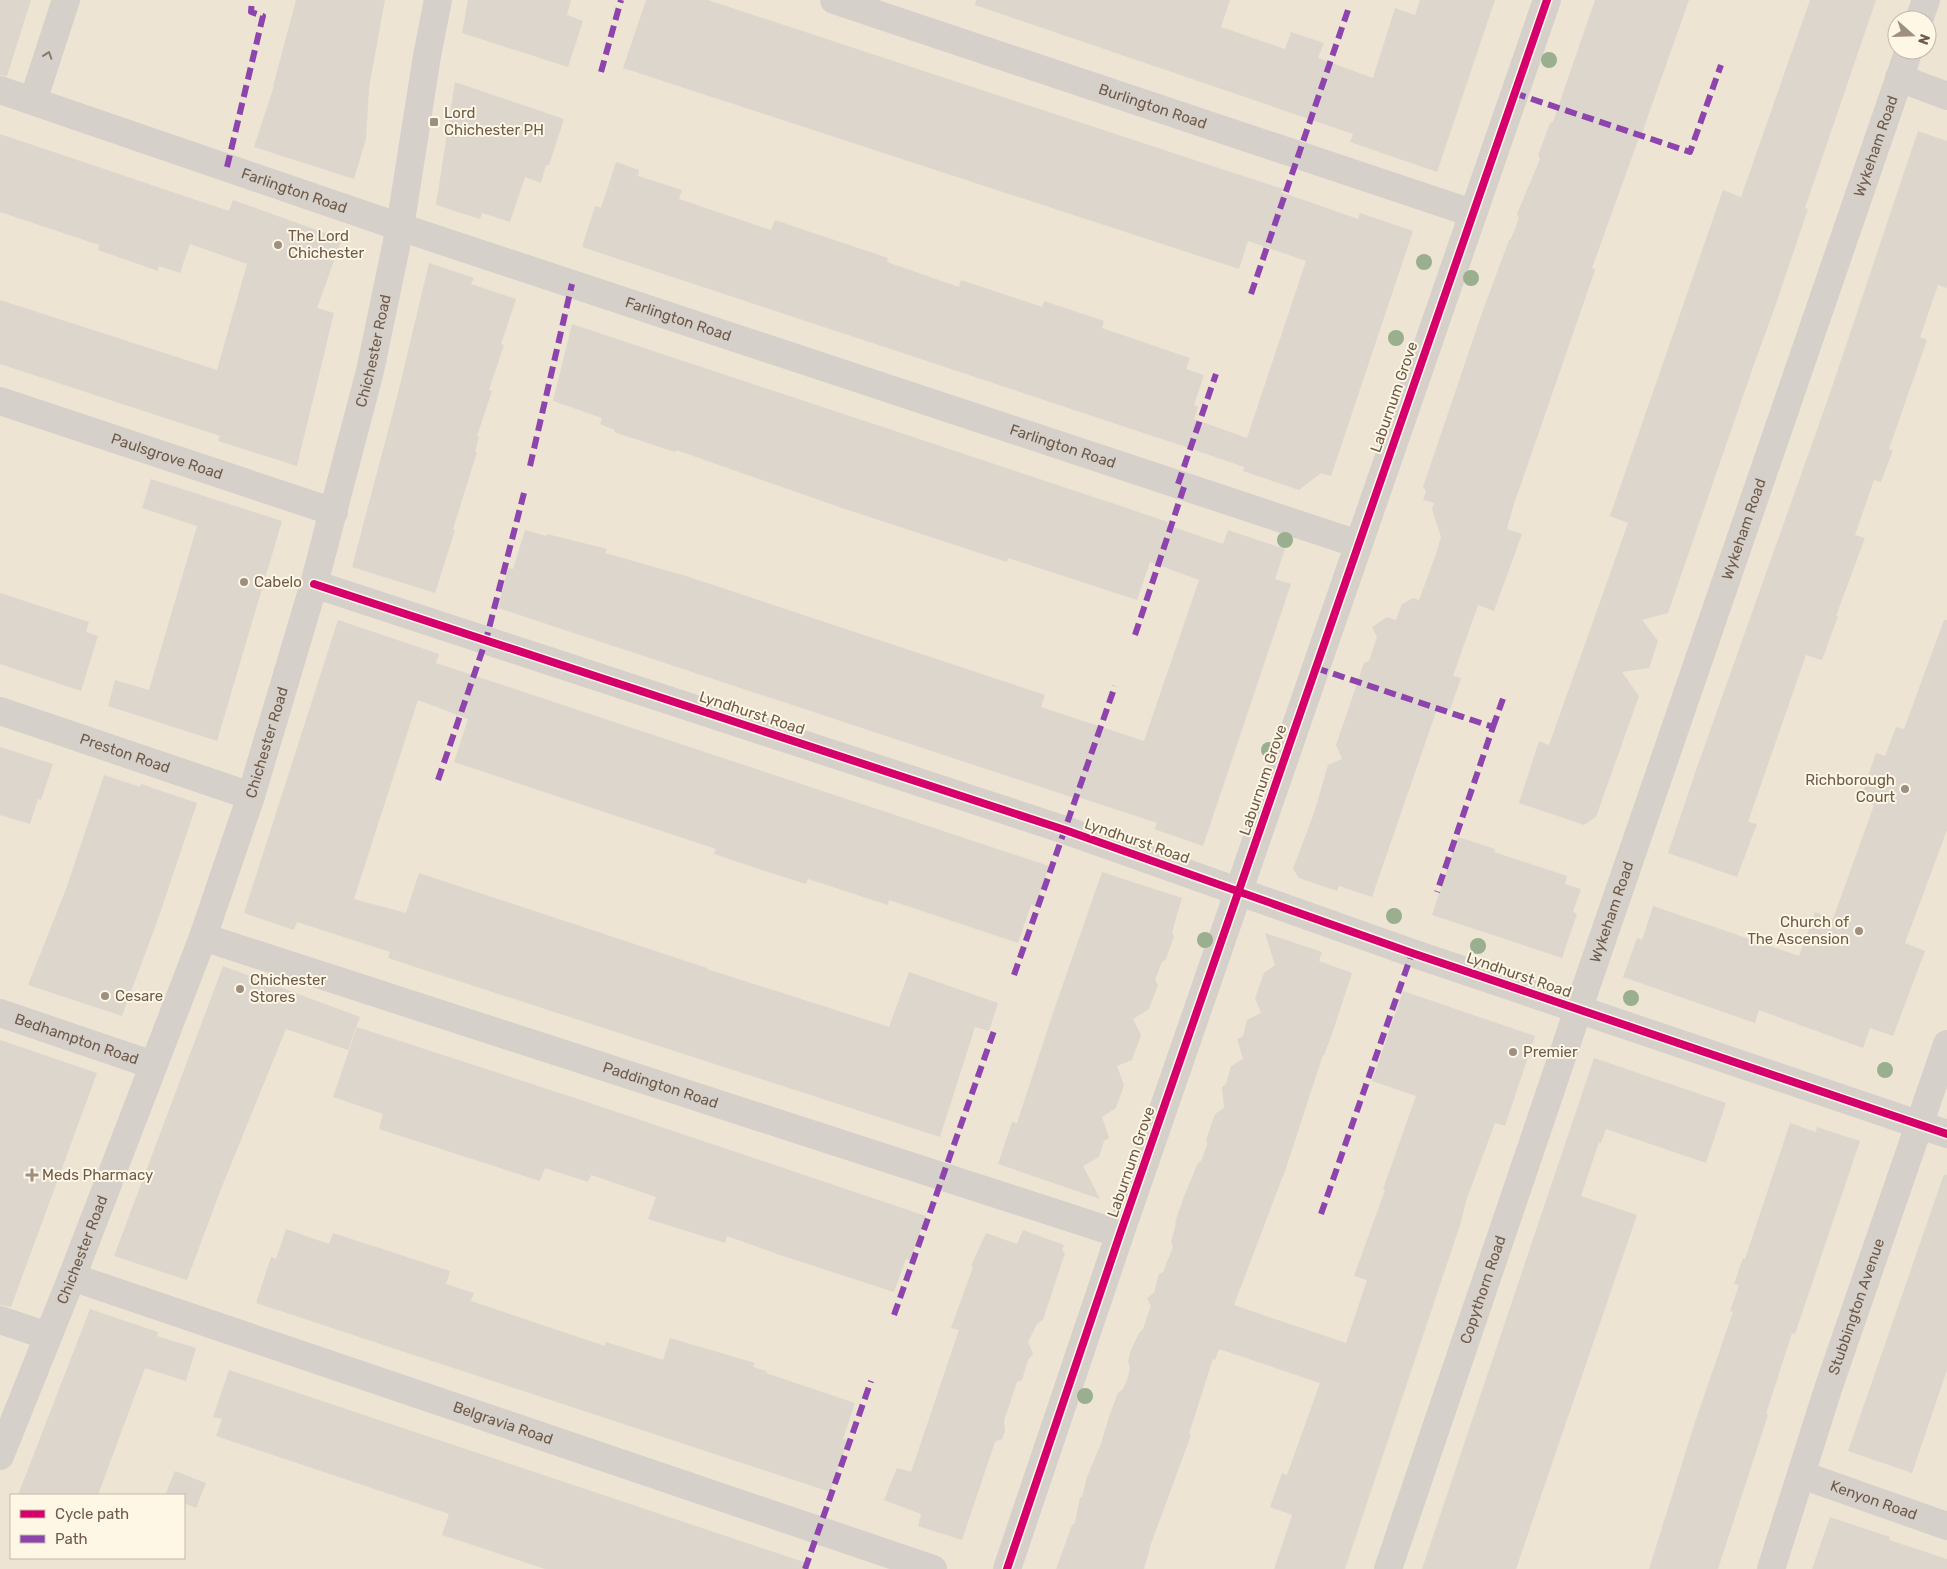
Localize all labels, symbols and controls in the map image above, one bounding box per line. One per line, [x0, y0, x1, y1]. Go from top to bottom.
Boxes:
north arrow [1887, 10, 1937, 60]
text: N [1914, 32, 1933, 47]
one-way arrow [42, 51, 52, 59]
street label: Burlington Road [1096, 80, 1209, 133]
street label: Wykeham Road [1850, 93, 1902, 199]
place label: Lord Chichester PH [444, 104, 544, 139]
marker: Lord Chichester PH [428, 116, 440, 128]
street label: Farlington Road [239, 164, 349, 217]
place label: The Lord Chichester [288, 227, 364, 262]
marker: The Lord Chichester [272, 239, 284, 251]
street label: Chichester Road [352, 293, 395, 409]
street label: Farlington Road [623, 293, 734, 345]
street label: Laburnum Grove [1367, 339, 1421, 455]
street label: Farlington Road [1008, 420, 1118, 472]
street label: Paulsgrove Road [109, 430, 225, 483]
street label: Wykeham Road [1718, 476, 1770, 582]
place label: Cabelo [254, 573, 302, 591]
marker: Cabelo [238, 576, 250, 588]
street label: Chichester Road [242, 685, 292, 800]
street label: Lyndhurst Road [697, 687, 807, 739]
street label: Laburnum Grove [1236, 722, 1290, 838]
street label: Preston Road [78, 730, 172, 777]
place label: Richborough Court [1805, 771, 1895, 806]
marker: Richborough Court [1899, 783, 1911, 795]
street label: Lyndhurst Road [1082, 815, 1192, 867]
street label: Wykeham Road [1586, 859, 1638, 965]
place label: Church of The Ascension [1747, 913, 1849, 948]
marker: Church of The Ascension [1853, 925, 1865, 937]
street label: Lyndhurst Road [1464, 949, 1574, 1001]
place label: Chichester Stores [250, 971, 326, 1006]
marker: Chichester Stores [234, 983, 246, 995]
place label: Cesare [115, 987, 163, 1005]
marker: Cesare [99, 990, 111, 1002]
street label: Bedhampton Road [12, 1010, 141, 1068]
place label: Premier [1523, 1043, 1578, 1061]
marker: Premier [1507, 1046, 1519, 1058]
street label: Paddington Road [601, 1058, 721, 1112]
street label: Laburnum Grove [1104, 1104, 1158, 1220]
place label: Meds Pharmacy [42, 1166, 153, 1184]
marker: Meds Pharmacy [26, 1169, 38, 1181]
street label: Chichester Road [53, 1193, 112, 1307]
street label: Copythorn Road [1456, 1233, 1510, 1346]
street label: Stubbington Avenue [1825, 1236, 1888, 1377]
street label: Belgravia Road [451, 1398, 555, 1448]
street label: Kenyon Road [1828, 1477, 1920, 1524]
legend [10, 1494, 185, 1559]
text: Cycle path [55, 1505, 129, 1523]
text: Path [55, 1530, 88, 1548]

